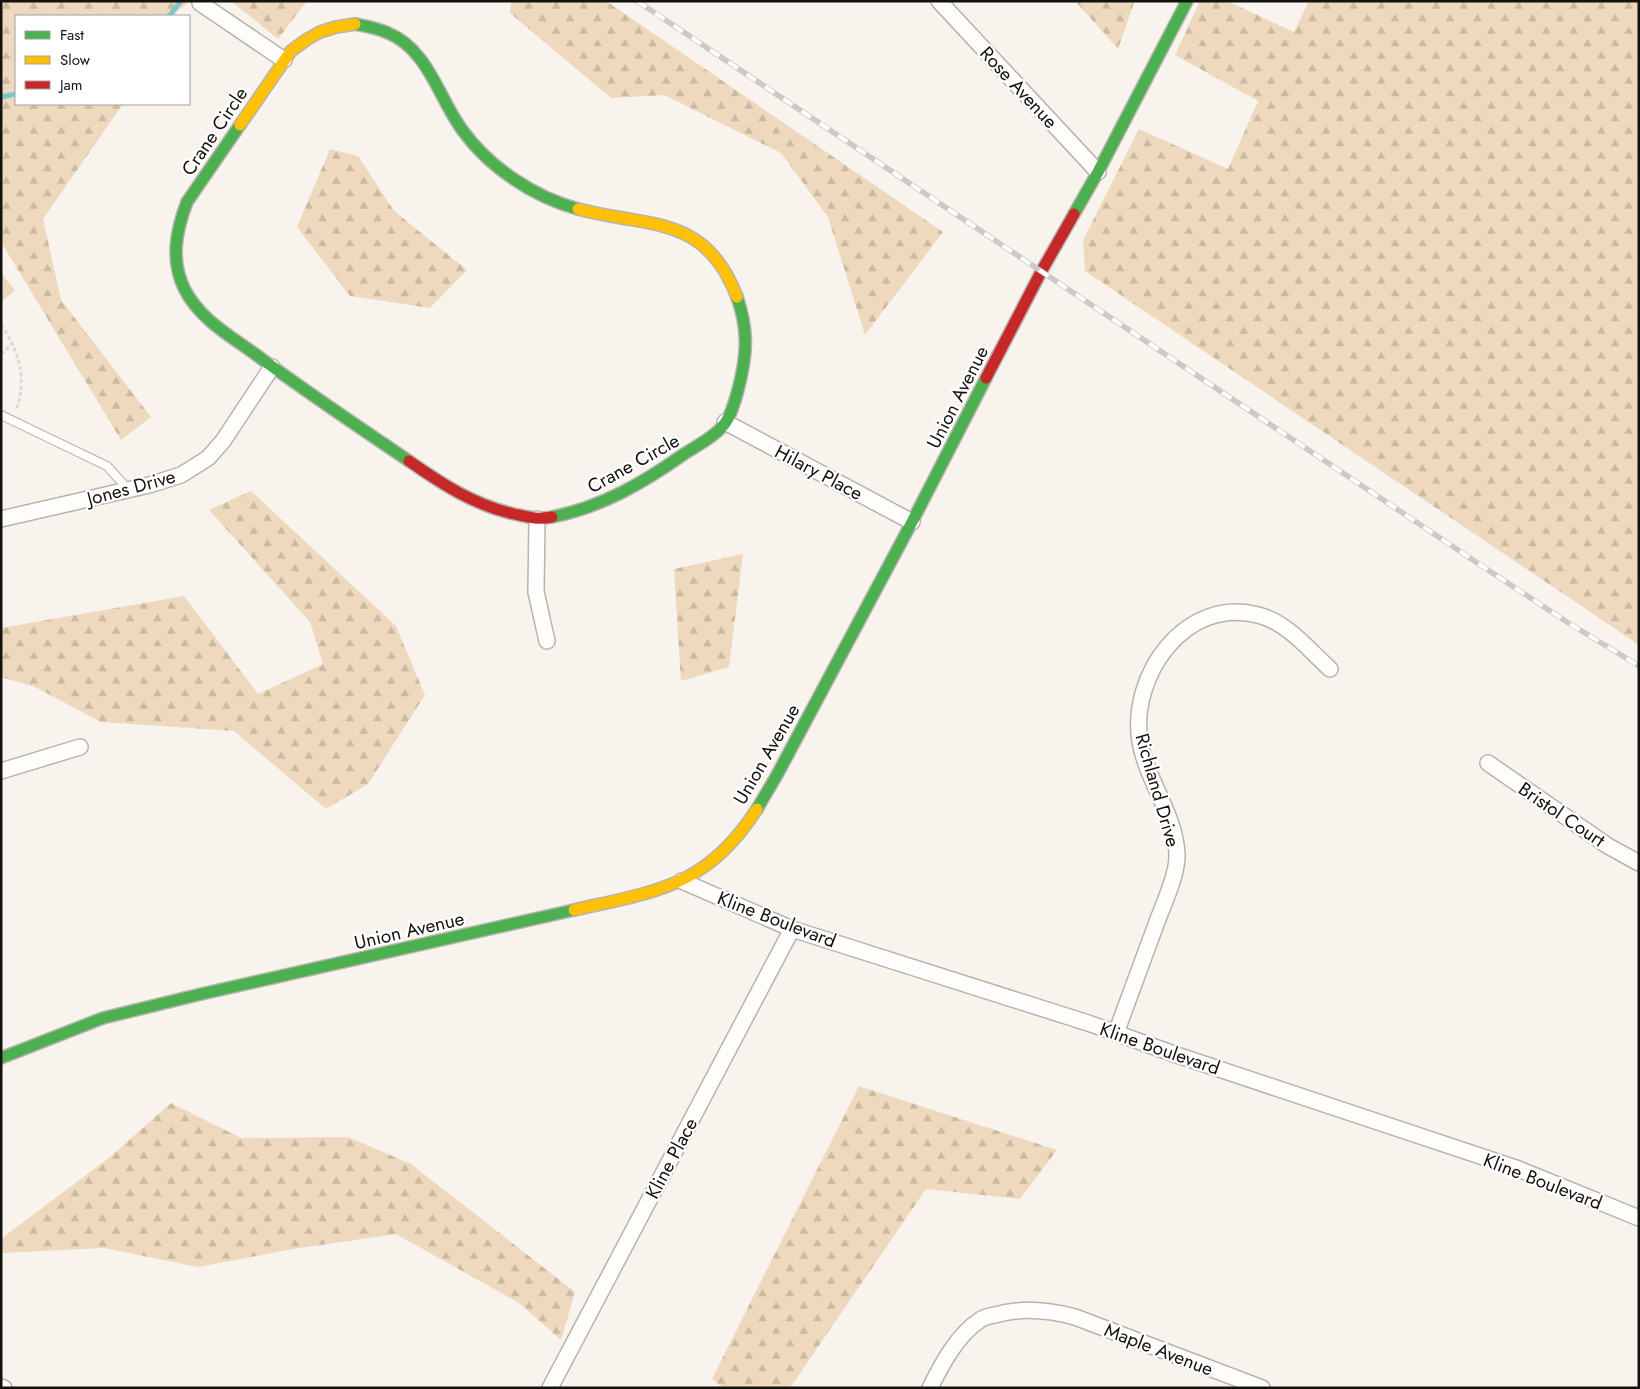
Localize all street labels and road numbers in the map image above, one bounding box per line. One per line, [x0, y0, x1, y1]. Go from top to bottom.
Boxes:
street label: Rose Avenue [974, 40, 1064, 134]
street label: Crane Circle [175, 81, 254, 181]
street label: Union Avenue [920, 341, 995, 453]
street label: Crane Circle [582, 427, 684, 500]
street label: Hilary Place [770, 438, 868, 507]
street label: Jones Drive [81, 463, 178, 513]
street label: Union Avenue [727, 699, 806, 810]
street label: Richland Drive [1128, 730, 1187, 850]
street label: Bristol Court [1513, 775, 1611, 854]
street label: Kline Boulevard [714, 884, 840, 955]
street label: Union Avenue [351, 905, 467, 956]
street label: Kline Boulevard [1096, 1015, 1223, 1082]
street label: Kline Place [639, 1113, 704, 1204]
street label: Kline Boulevard [1480, 1146, 1606, 1217]
street label: Maple Avenue [1101, 1316, 1217, 1383]

